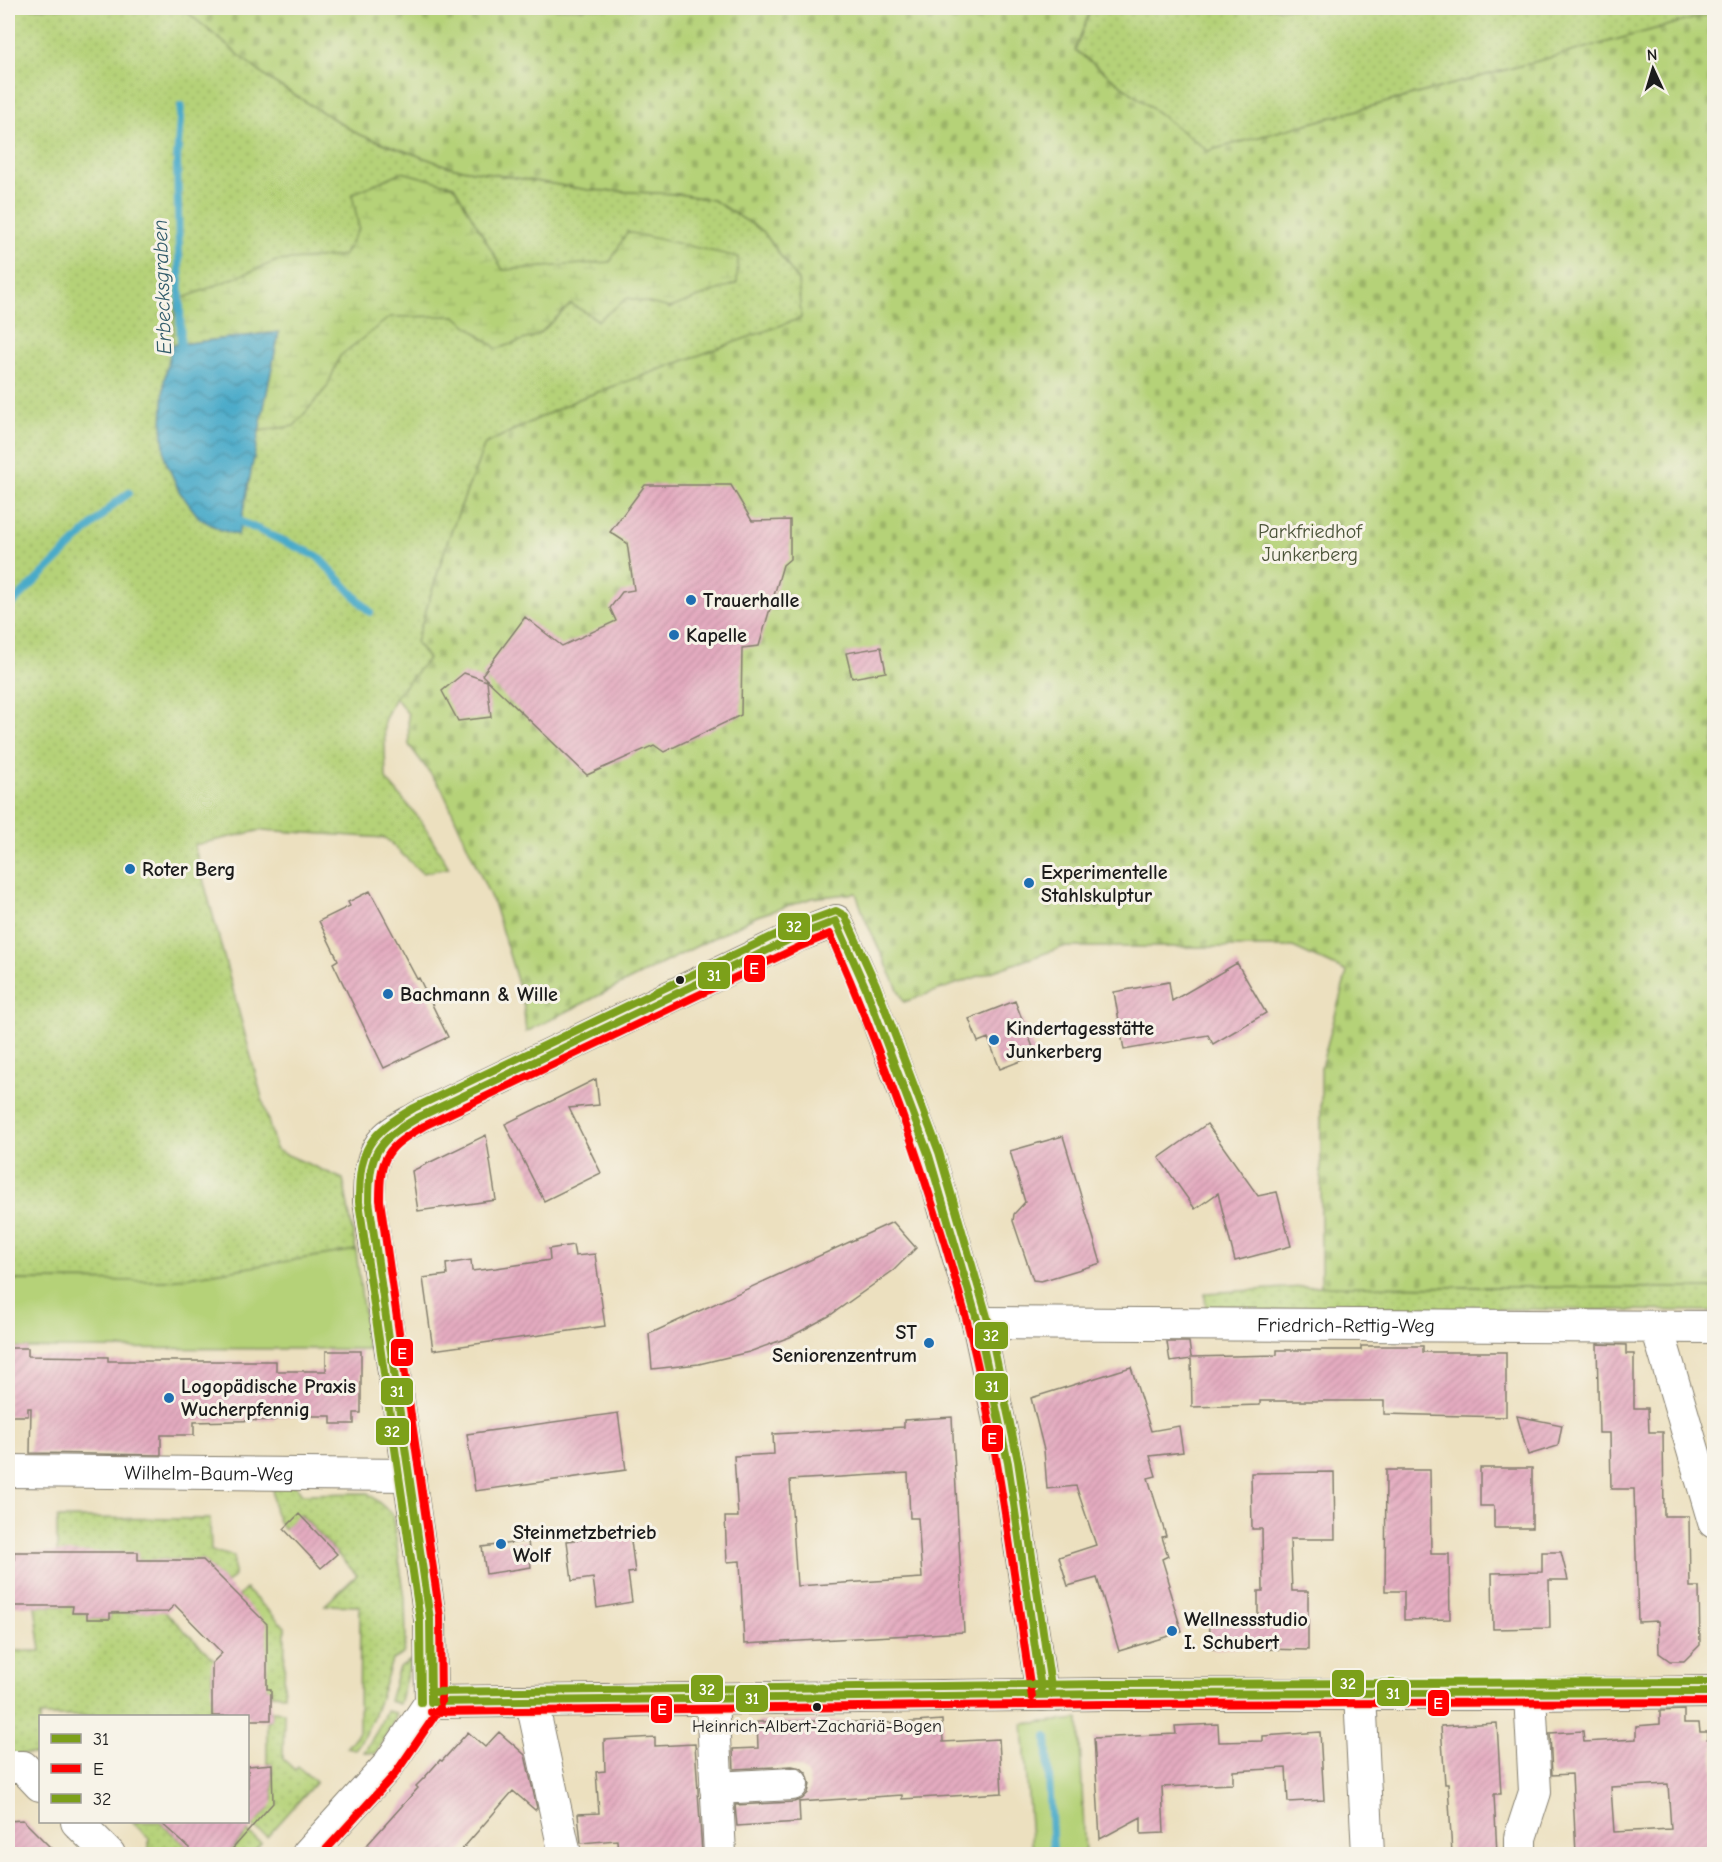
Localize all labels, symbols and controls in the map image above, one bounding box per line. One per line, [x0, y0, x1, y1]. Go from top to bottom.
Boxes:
north arrow [1623, 39, 1683, 99]
text: N [1646, 46, 1658, 64]
water label: Erbecksgraben [148, 219, 176, 355]
park label: Parkfriedhof Junkerberg [1258, 520, 1363, 566]
place label: Trauerhalle [703, 589, 799, 612]
marker: Trauerhalle [684, 593, 698, 607]
place label: Kapelle [686, 624, 747, 647]
marker: Kapelle [667, 628, 681, 642]
place label: Roter Berg [142, 858, 235, 881]
place label: Experimentelle Stahlskulptur [1041, 861, 1168, 907]
marker: Roter Berg [123, 862, 137, 876]
marker: Experimentelle Stahlskulptur [1022, 876, 1036, 890]
line badge: 32 [777, 912, 811, 941]
text: 32 [786, 918, 802, 936]
line badge: E [743, 954, 766, 983]
text: E [749, 960, 759, 978]
line badge: 31 [697, 961, 731, 990]
text: 31 [707, 967, 721, 985]
unlabelled marker [674, 974, 686, 986]
place label: Bachmann & Wille [400, 983, 558, 1006]
marker: Bachmann & Wille [381, 987, 395, 1001]
place label: Kindertagesstätte Junkerberg [1006, 1017, 1154, 1063]
marker: Kindertagesstätte Junkerberg [987, 1033, 1001, 1047]
street label: Friedrich-Rettig-Weg [1257, 1313, 1435, 1337]
place label: ST Seniorenzentrum [772, 1321, 918, 1367]
line badge: 32 [974, 1321, 1009, 1350]
text: 32 [983, 1327, 999, 1345]
marker: ST Seniorenzentrum [922, 1336, 936, 1350]
line badge: E [390, 1338, 414, 1367]
text: E [397, 1345, 407, 1363]
line badge: 31 [974, 1372, 1009, 1401]
place label: Logopädische Praxis Wucherpfennig [181, 1375, 356, 1421]
line badge: 31 [380, 1377, 414, 1406]
text: 31 [985, 1378, 999, 1396]
text: 31 [390, 1383, 404, 1401]
marker: Logopädische Praxis Wucherpfennig [162, 1391, 176, 1405]
line badge: 32 [375, 1417, 410, 1446]
text: 32 [384, 1423, 400, 1441]
line badge: E [981, 1424, 1004, 1453]
text: E [987, 1430, 997, 1448]
street label: Wilhelm-Baum-Weg [124, 1461, 294, 1485]
place label: Steinmetzbetrieb Wolf [513, 1521, 657, 1567]
marker: Steinmetzbetrieb Wolf [494, 1537, 508, 1551]
place label: Wellnessstudio I. Schubert [1184, 1608, 1308, 1654]
marker: Wellnessstudio I. Schubert [1165, 1624, 1179, 1638]
line badge: 32 [1331, 1669, 1365, 1698]
line badge: 32 [690, 1674, 724, 1703]
text: 32 [1340, 1675, 1356, 1693]
line badge: 31 [1376, 1679, 1410, 1707]
text: 32 [699, 1681, 715, 1699]
line badge: 31 [735, 1684, 769, 1713]
text: 31 [1386, 1685, 1400, 1703]
line badge: E [1427, 1689, 1450, 1717]
text: 31 [745, 1690, 759, 1708]
line badge: E [650, 1695, 673, 1724]
text: E [1433, 1695, 1443, 1713]
text: E [657, 1701, 667, 1719]
marker: Heinrich-Albert-Zachariä-Bogen [811, 1701, 823, 1713]
legend [39, 1715, 249, 1823]
place label: Heinrich-Albert-Zachariä-Bogen [692, 1716, 942, 1737]
text: 31 [93, 1729, 109, 1750]
text: E [93, 1759, 104, 1780]
text: 32 [93, 1789, 112, 1810]

